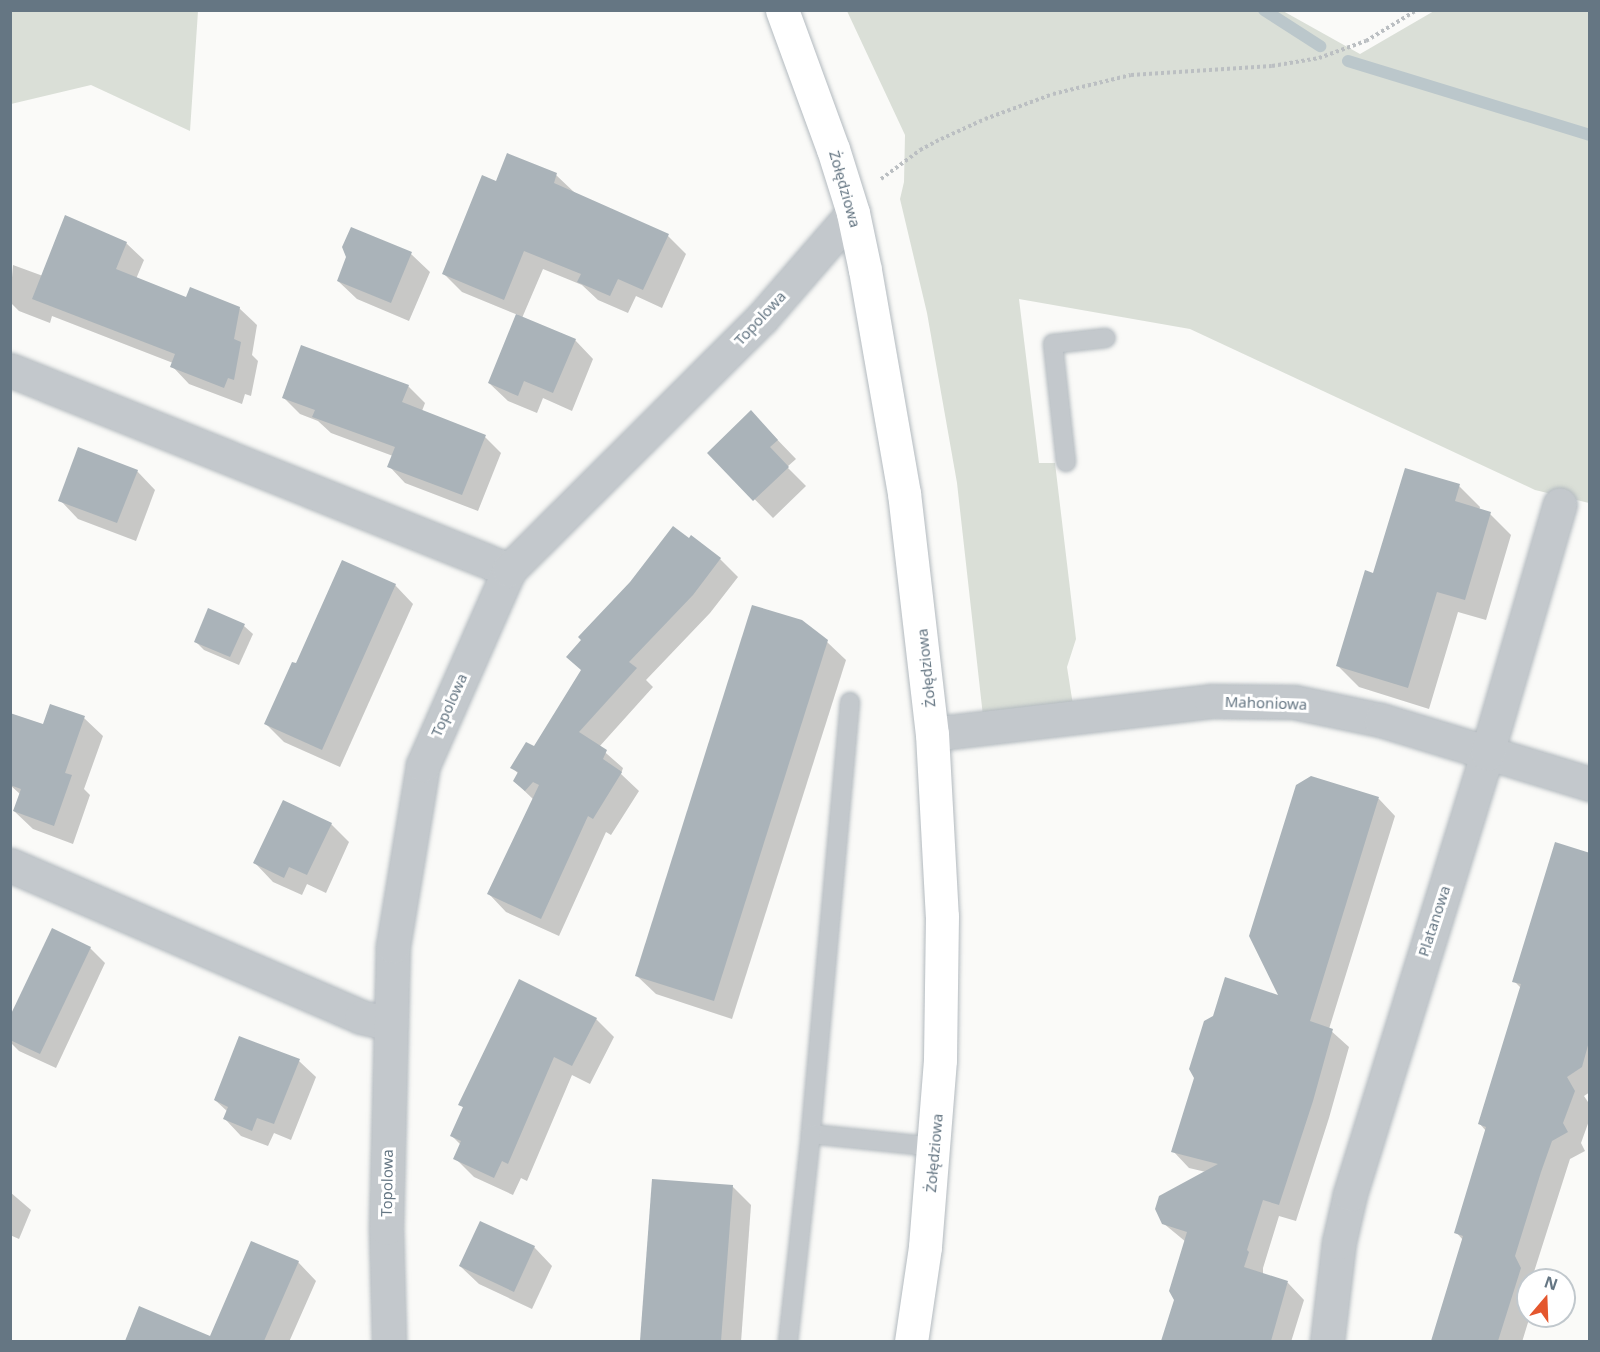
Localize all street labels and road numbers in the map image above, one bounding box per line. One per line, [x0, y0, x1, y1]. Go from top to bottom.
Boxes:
street label: Żołędziowa [825, 148, 865, 230]
street label: Topolowa [730, 287, 790, 349]
street label: Żołędziowa [913, 628, 939, 708]
street label: Topolowa [427, 671, 471, 739]
street label: Mahoniowa [1224, 693, 1308, 713]
street label: Platanowa [1414, 883, 1454, 959]
street label: Żołędziowa [922, 1113, 946, 1193]
street label: Topolowa [377, 1149, 397, 1217]

